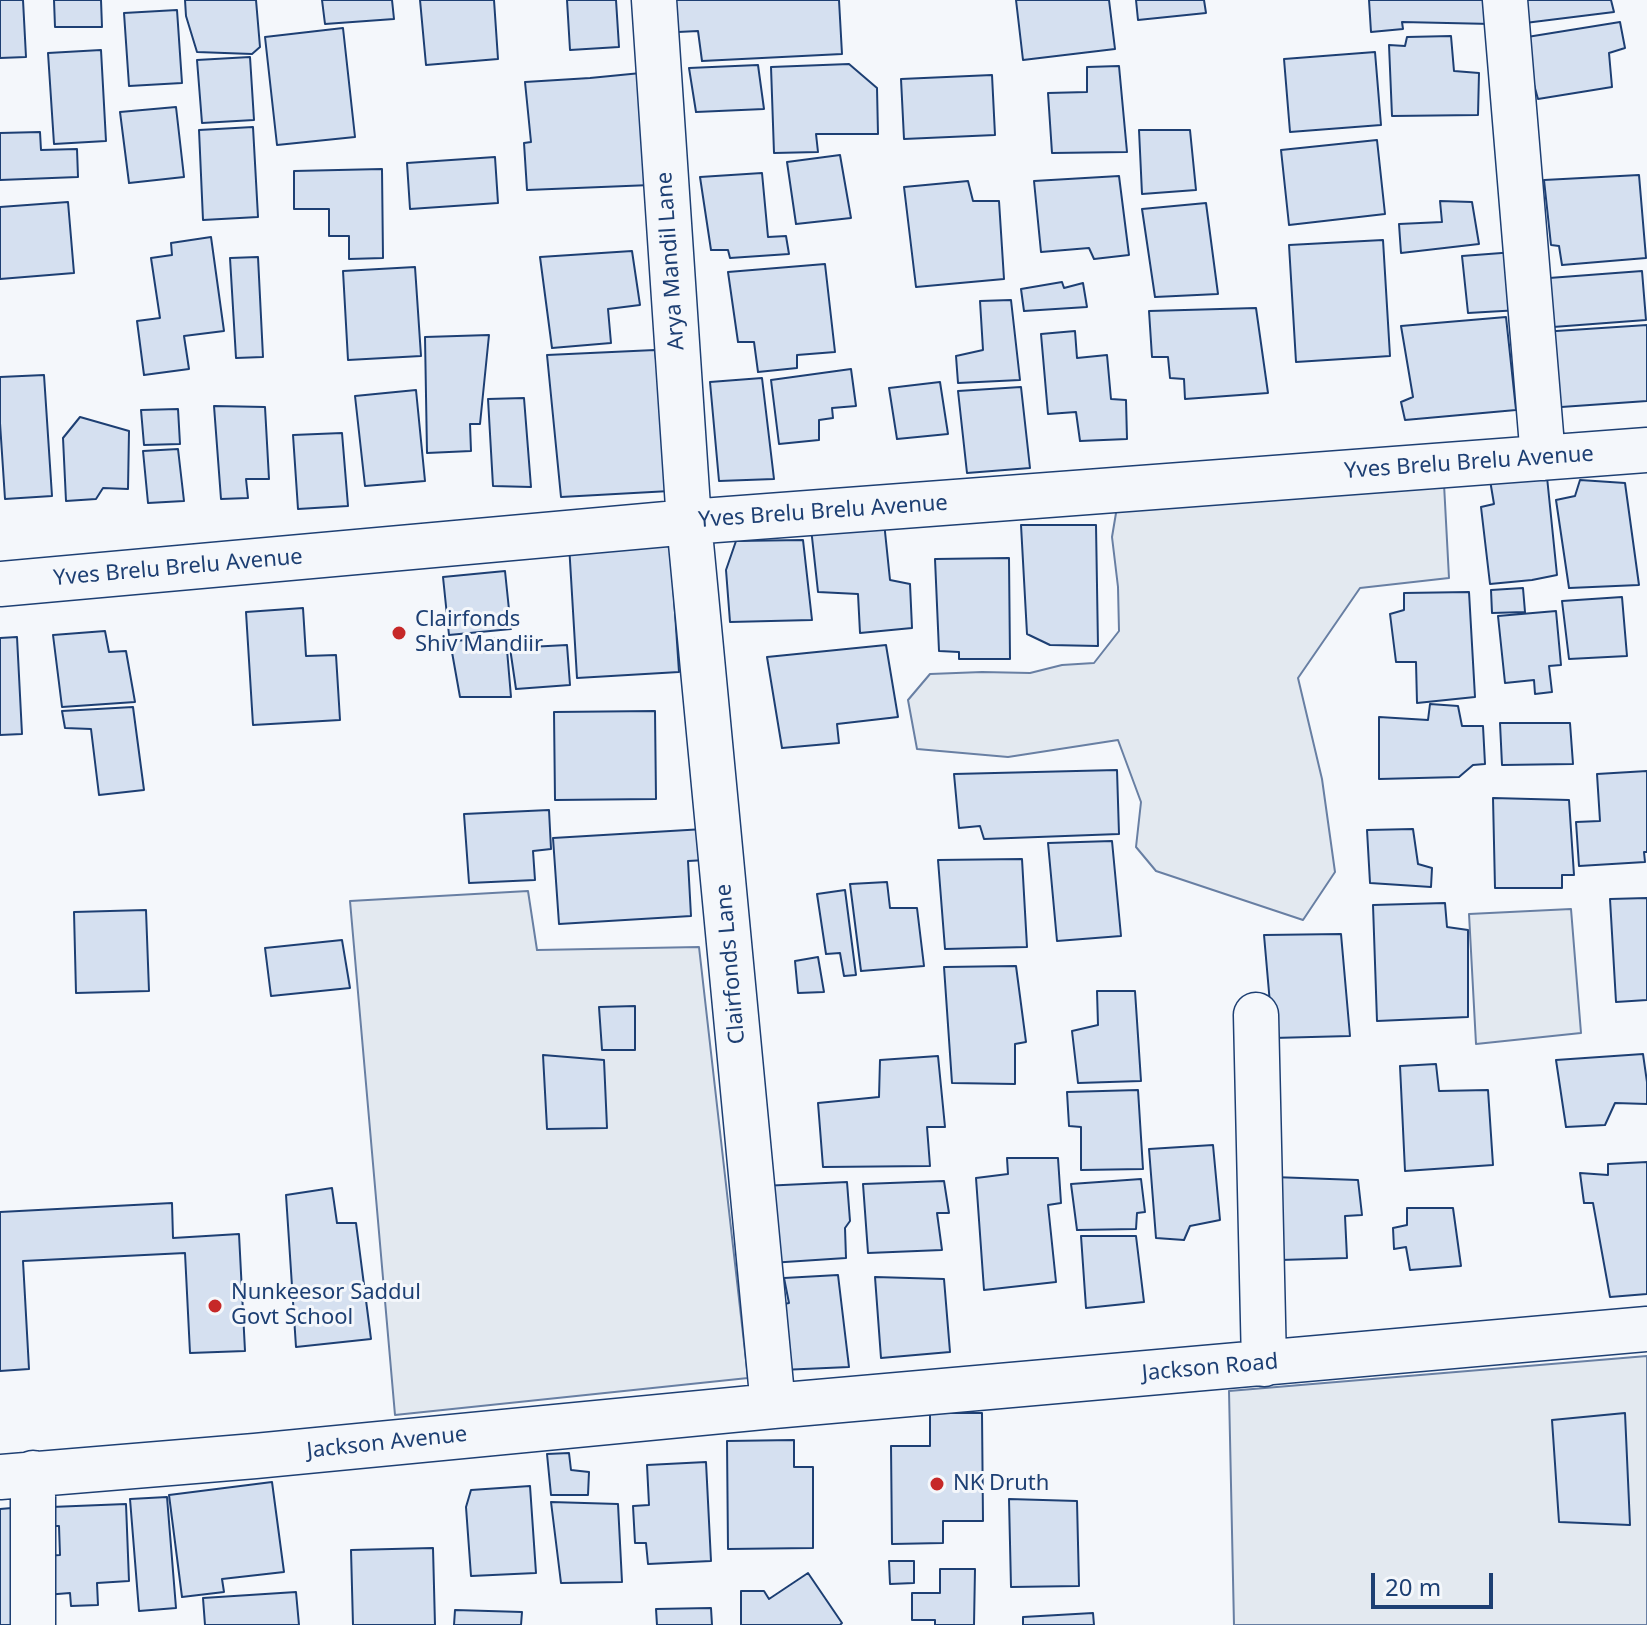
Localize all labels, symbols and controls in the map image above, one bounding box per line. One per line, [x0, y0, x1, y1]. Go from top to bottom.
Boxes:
street label: Arya Mandil Lane [652, 171, 690, 351]
street label: Yves Brelu Brelu Avenue [1343, 441, 1595, 485]
street label: Yves Brelu Brelu Avenue [697, 490, 949, 534]
street label: Yves Brelu Brelu Avenue [52, 544, 304, 592]
place label: Clairfonds Shiv Mandiir [415, 607, 543, 658]
marker: Clairfonds Shiv Mandiir [390, 624, 408, 642]
street label: Clairfonds Lane [711, 883, 751, 1045]
place label: Nunkeesor Saddul Govt School [231, 1280, 421, 1332]
marker: Nunkeesor Saddul Govt School [206, 1297, 224, 1315]
street label: Jackson Road [1141, 1349, 1279, 1387]
street label: Jackson Avenue [306, 1421, 468, 1465]
place label: NK Druth [953, 1471, 1049, 1497]
marker: NK Druth [928, 1475, 946, 1493]
scale bar [1375, 1557, 1497, 1607]
text: 20 m [1385, 1570, 1441, 1603]

